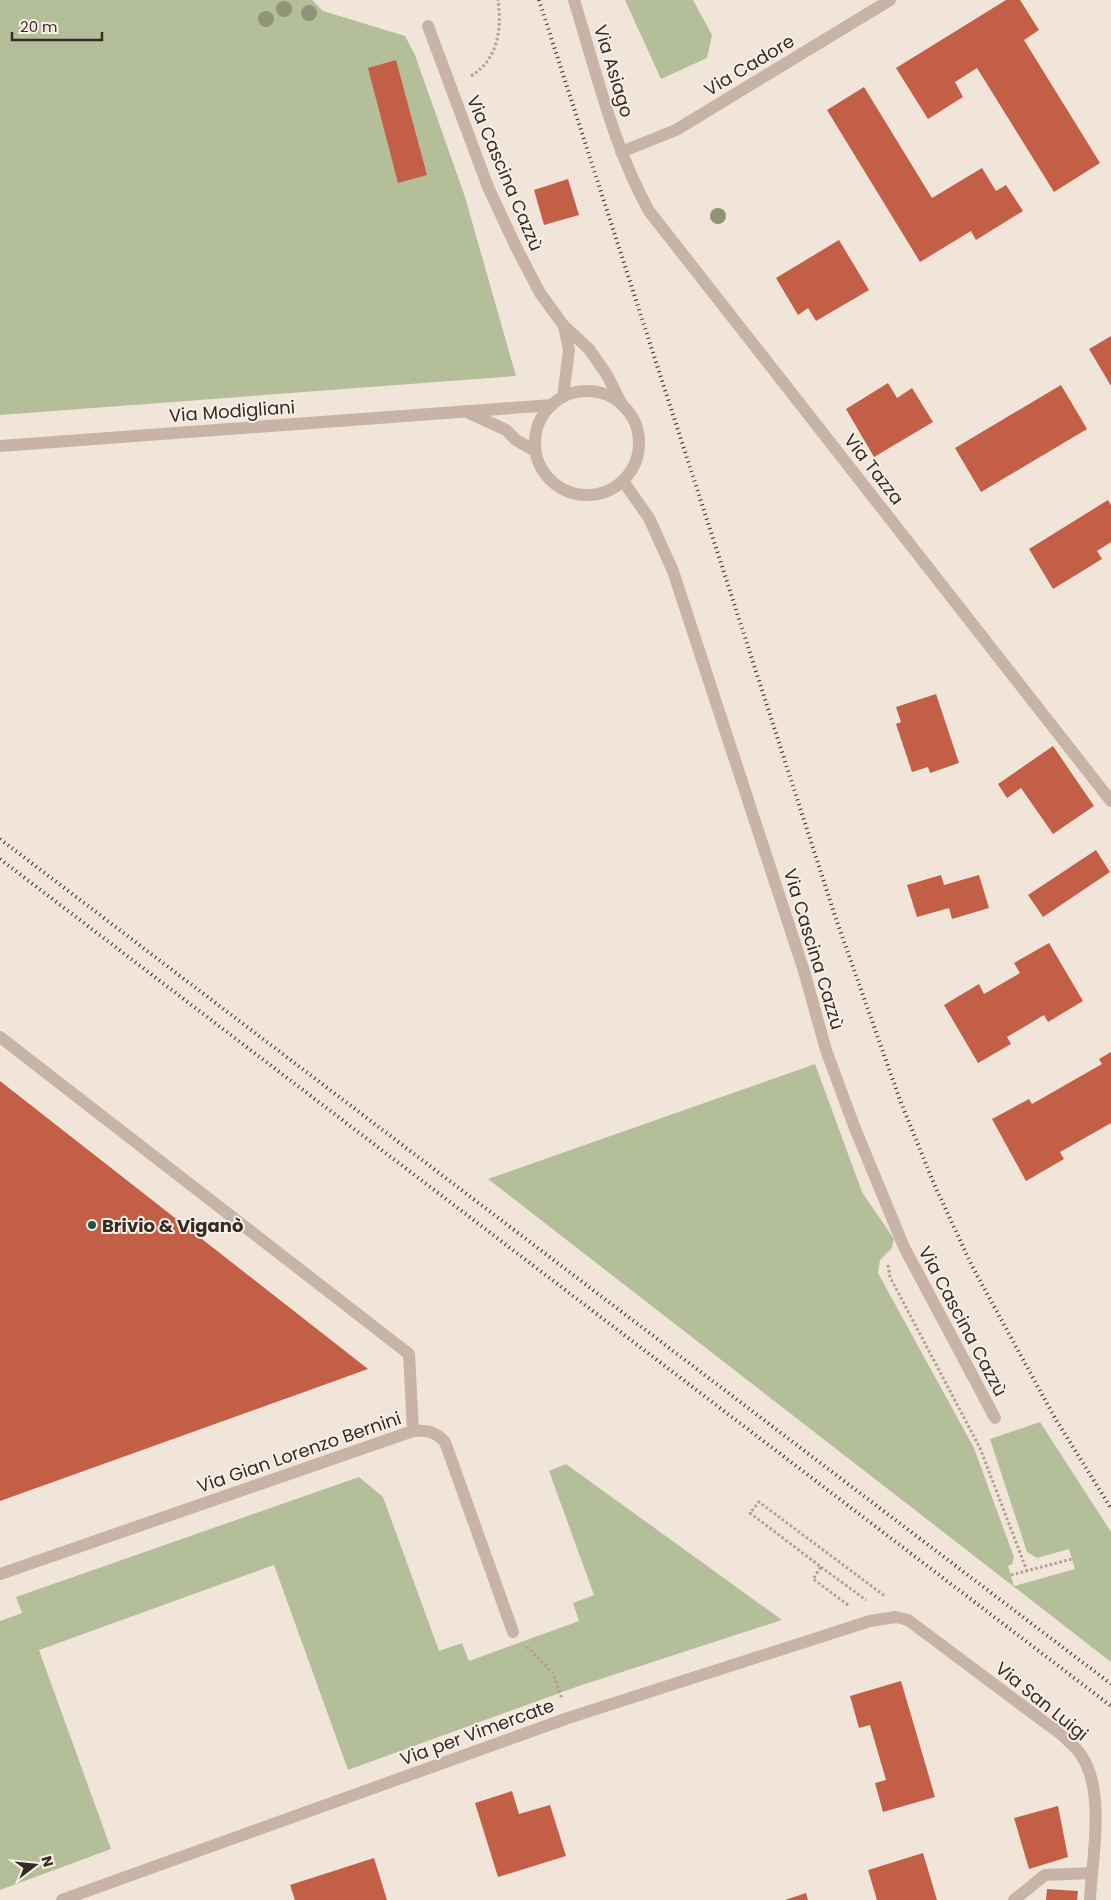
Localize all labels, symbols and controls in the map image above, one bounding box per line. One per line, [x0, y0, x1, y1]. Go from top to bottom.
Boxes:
scale bar [12, 10, 102, 42]
text: 20 m [20, 16, 58, 37]
street label: Via Asiago [588, 22, 640, 120]
street label: Via Cadore [699, 28, 799, 102]
street label: Via Cascina Cazzù [461, 91, 549, 255]
street label: Via Modigliani [168, 394, 296, 428]
street label: Via Tazza [838, 428, 910, 510]
street label: Via Cascina Cazzù [778, 866, 850, 1032]
place label: Brivio & Viganò [102, 1213, 243, 1238]
marker: Brivio & Viganò [86, 1219, 98, 1231]
street label: Via Cascina Cazzù [913, 1241, 1013, 1401]
street label: Via Gian Lorenzo Bernini [194, 1405, 404, 1499]
street label: Via San Luigi [990, 1656, 1094, 1746]
street label: Via per Vimercate [396, 1693, 558, 1771]
north arrow [10, 1840, 60, 1890]
text: N [36, 1854, 59, 1869]

